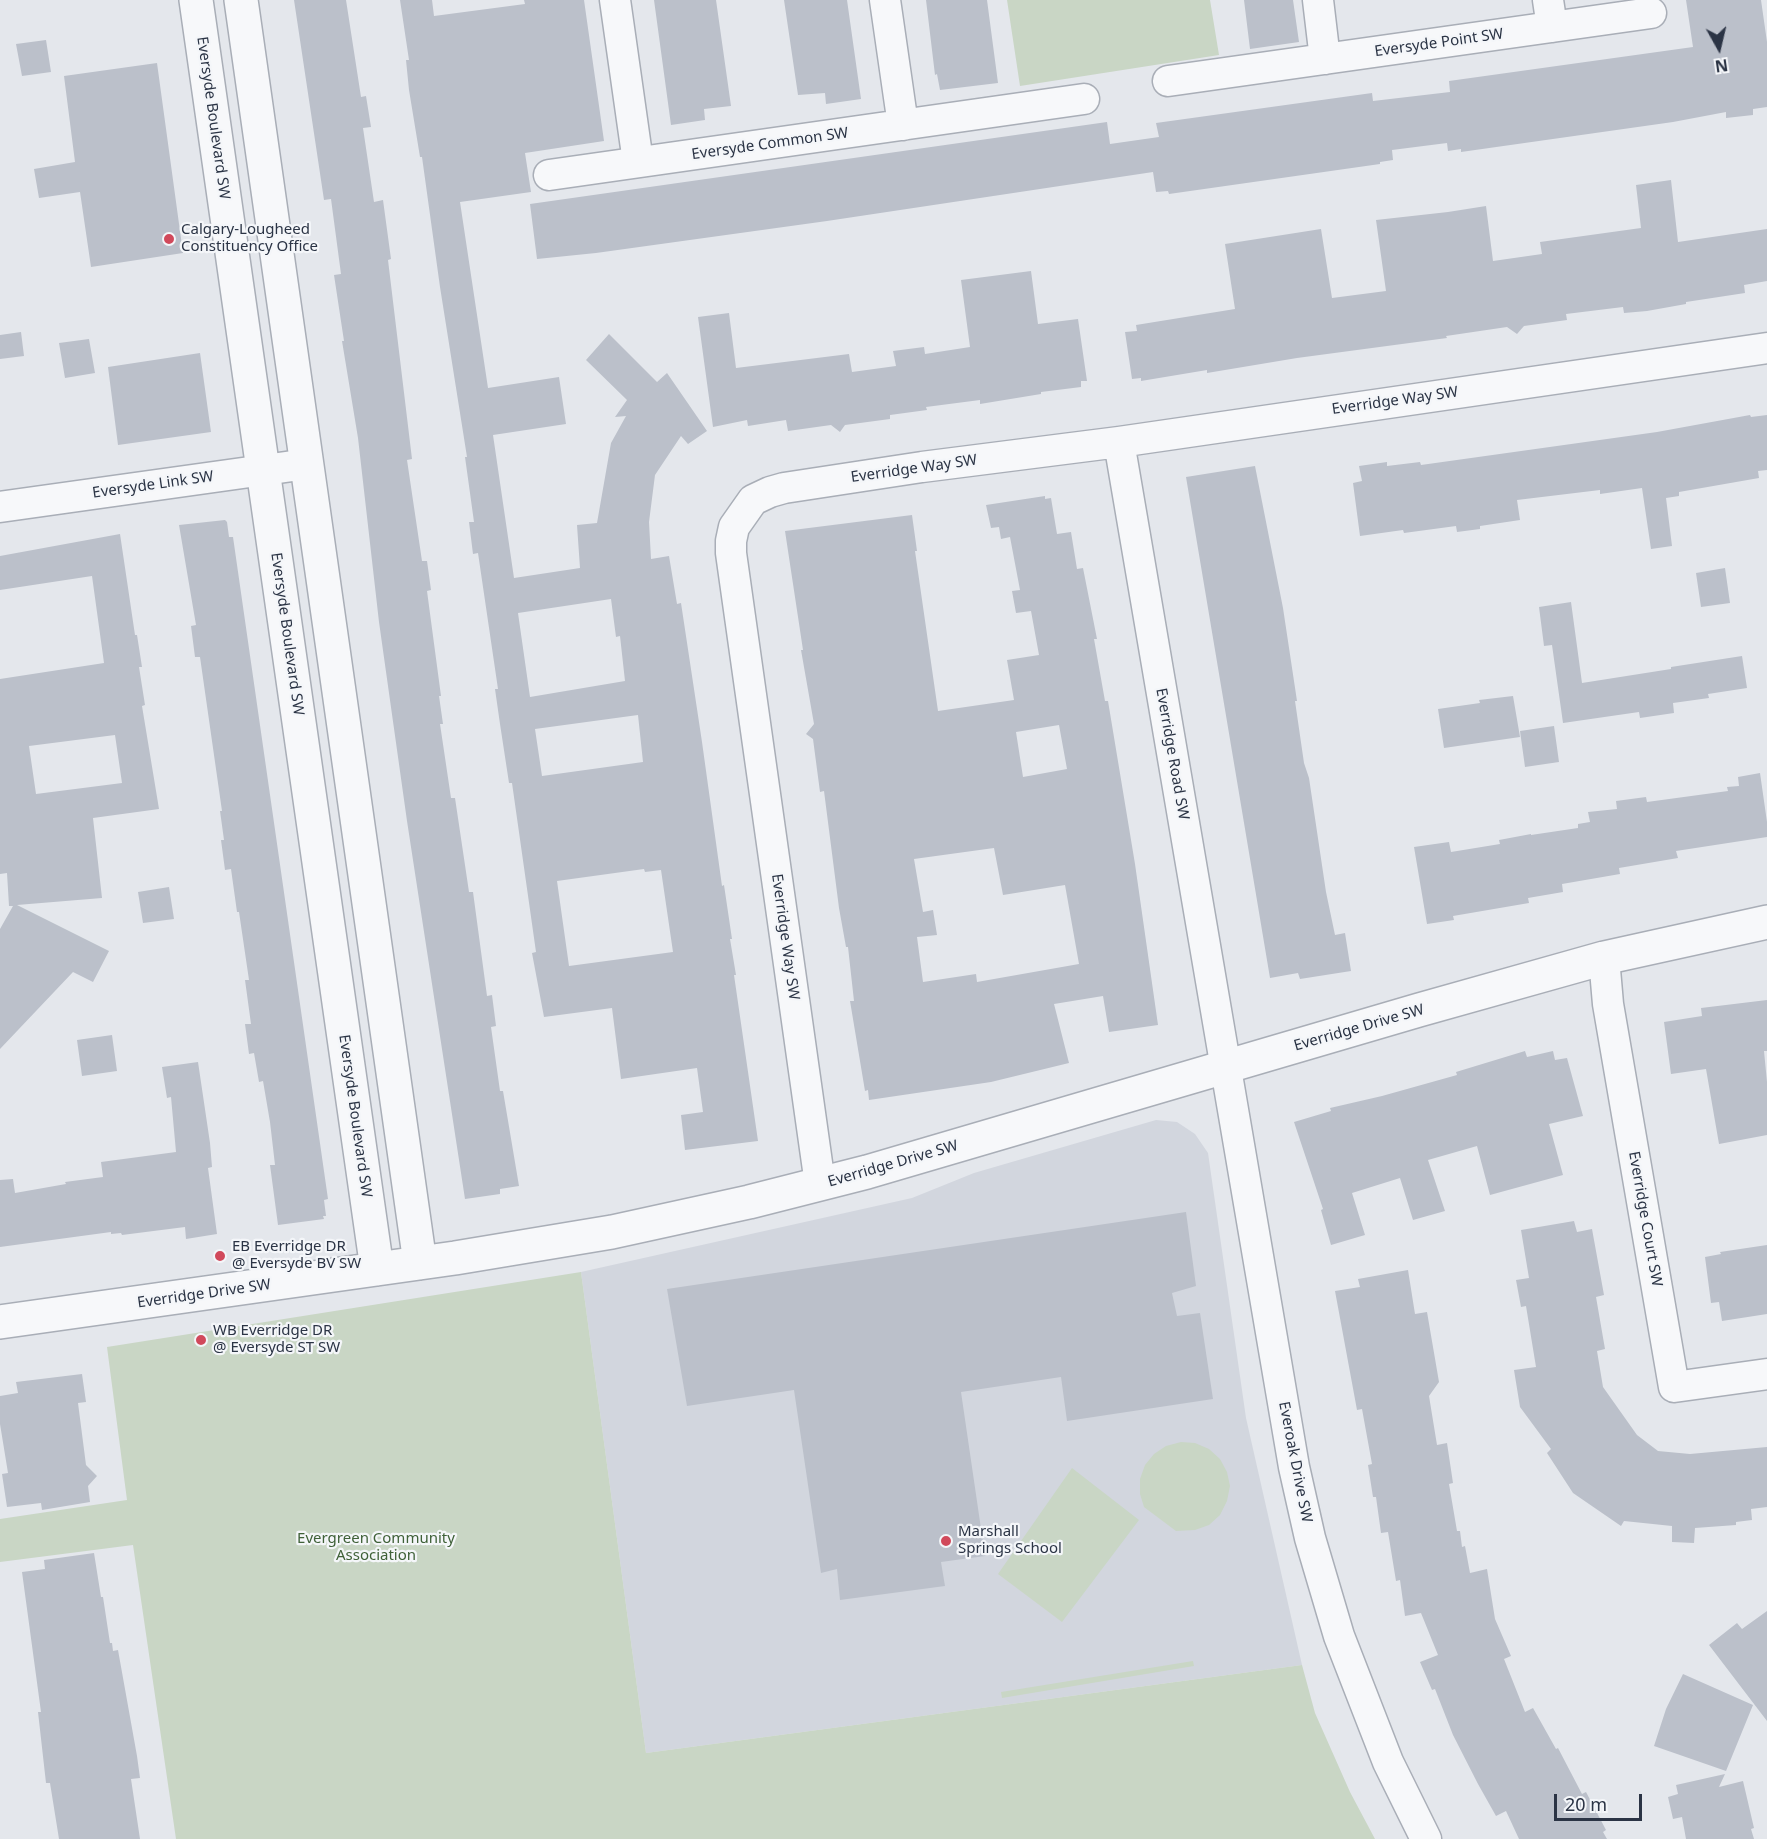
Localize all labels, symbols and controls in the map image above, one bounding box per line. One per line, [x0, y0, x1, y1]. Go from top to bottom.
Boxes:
north arrow [1689, 18, 1749, 78]
street label: Eversyde Point SW [1373, 25, 1505, 61]
street label: Eversyde Boulevard SW [193, 35, 233, 201]
text: N [1714, 54, 1729, 78]
street label: Eversyde Common SW [690, 124, 850, 164]
place label: Calgary-Lougheed Constituency Office [181, 221, 318, 256]
marker: Calgary-Lougheed Constituency Office [162, 232, 176, 246]
street label: Everridge Way SW [1331, 383, 1459, 419]
street label: Everridge Way SW [850, 451, 978, 487]
street label: Eversyde Link SW [91, 468, 215, 502]
street label: Eversyde Boulevard SW [267, 551, 307, 717]
street label: Everridge Road SW [1152, 687, 1192, 821]
street label: Everridge Way SW [767, 873, 803, 1001]
street label: Everridge Drive SW [1292, 1001, 1426, 1055]
street label: Eversyde Boulevard SW [335, 1033, 375, 1199]
street label: Everridge Drive SW [826, 1137, 960, 1191]
street label: Everridge Court SW [1624, 1150, 1666, 1288]
place label: EB Everridge DR @ Eversyde BV SW [232, 1238, 361, 1273]
marker: EB Everridge DR @ Eversyde BV SW [213, 1249, 227, 1263]
street label: Everridge Drive SW [136, 1276, 272, 1312]
place label: WB Everridge DR @ Eversyde ST SW [213, 1322, 340, 1357]
marker: WB Everridge DR @ Eversyde ST SW [194, 1333, 208, 1347]
street label: Everoak Drive SW [1274, 1400, 1316, 1524]
place label: Marshall Springs School [958, 1523, 1062, 1558]
park label: Evergreen Community Association [297, 1530, 455, 1565]
marker: Marshall Springs School [939, 1534, 953, 1548]
scale bar [1557, 1782, 1646, 1820]
text: 20 m [1565, 1792, 1607, 1816]

